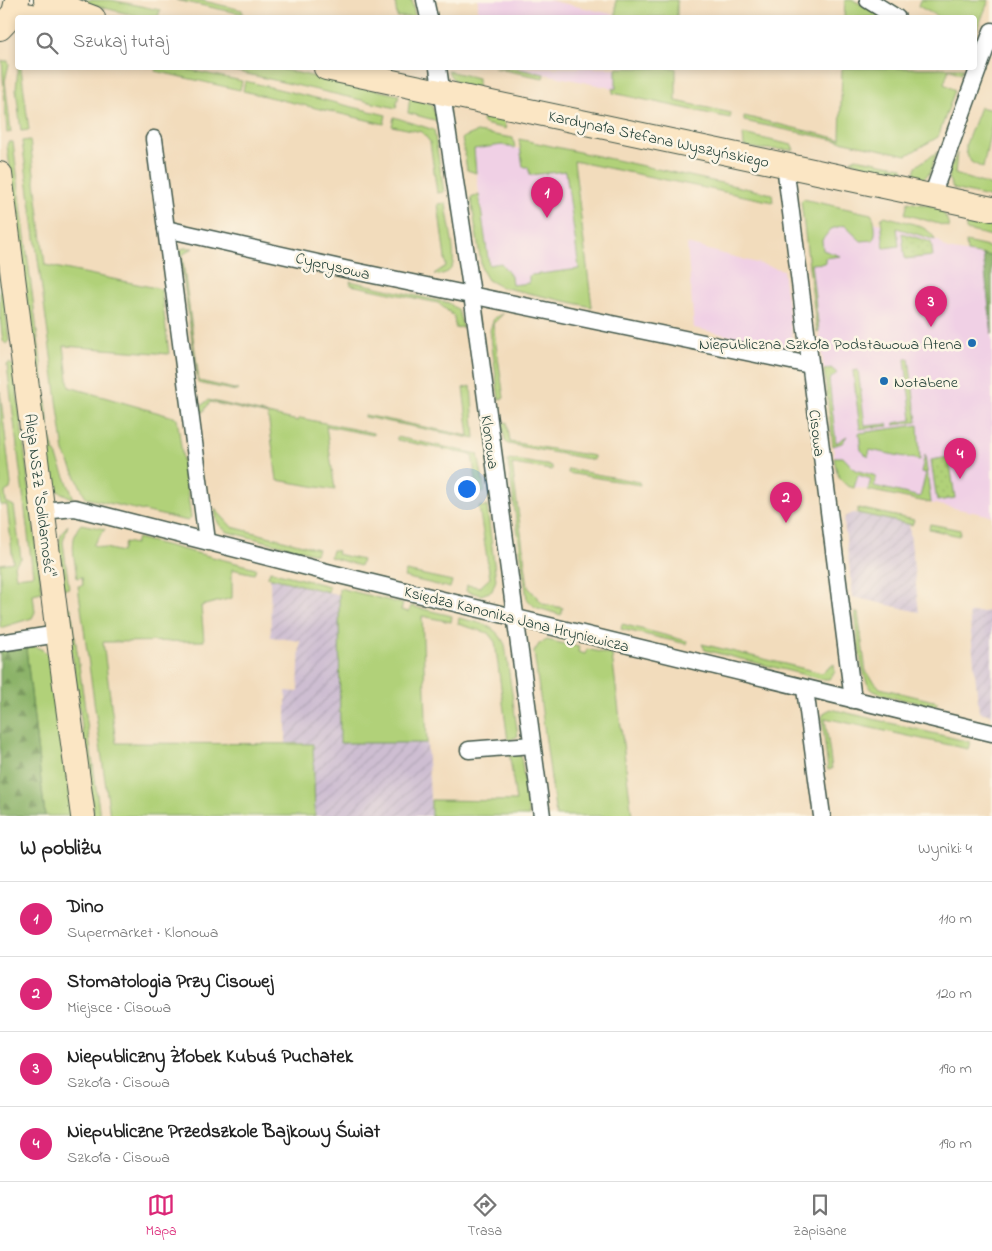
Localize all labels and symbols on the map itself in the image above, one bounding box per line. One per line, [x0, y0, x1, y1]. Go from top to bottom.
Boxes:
street label: Kardynała Stefana Wyszyńskiego [546, 105, 771, 175]
pin: 1 [531, 177, 563, 218]
street label: Cyprysowa [293, 247, 372, 287]
pin: 3 [915, 286, 947, 327]
place label: Niepubliczna Szkoła Podstawowa Atena [699, 333, 962, 357]
marker: Niepubliczna Szkoła Podstawowa Atena [966, 337, 978, 349]
place label: Notabene [894, 371, 959, 395]
marker: Notabene [878, 375, 890, 387]
street label: Cisowa [801, 408, 831, 458]
street label: Aleja NSZZ "Solidarność" [17, 412, 61, 578]
street label: Klonowa [473, 414, 505, 471]
pin: 4 [944, 438, 976, 479]
your location [454, 476, 480, 502]
pin: 2 [770, 482, 802, 523]
street label: Księdza Kanonika Jana Hryniewicza [401, 580, 632, 660]

